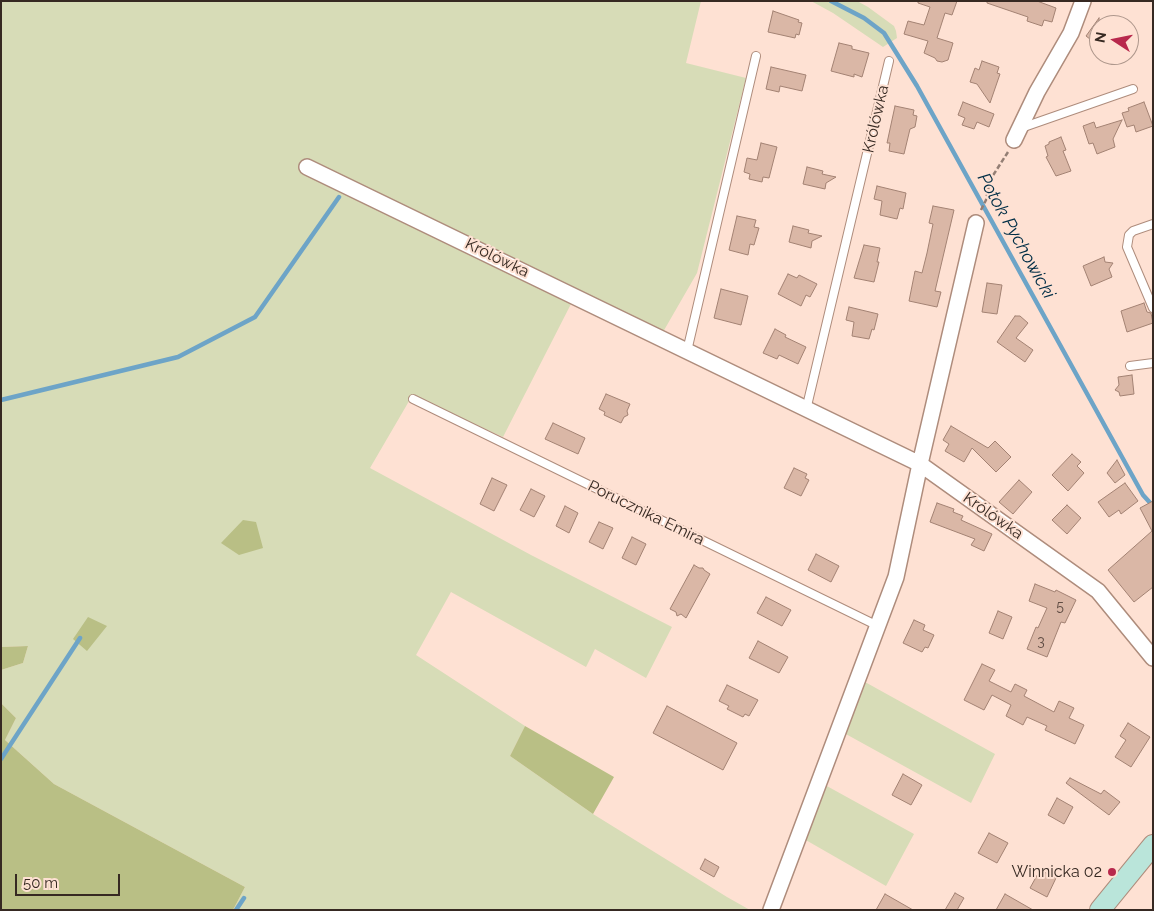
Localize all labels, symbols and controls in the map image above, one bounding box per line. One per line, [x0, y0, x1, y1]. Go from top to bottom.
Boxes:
north arrow [1089, 15, 1139, 65]
text: N [1091, 31, 1109, 44]
street label: Królówka [859, 83, 893, 155]
water label: Potok Pychowicki [973, 169, 1059, 303]
street label: Królówka [462, 234, 532, 282]
street label: Porucznika Emira [585, 476, 707, 550]
street label: Królówka [959, 488, 1027, 544]
house number: 5 [1056, 599, 1064, 615]
house number: 3 [1037, 634, 1045, 650]
place label: Winnicka 02 [1011, 862, 1102, 882]
scale bar [18, 864, 122, 896]
marker: Winnicka 02 [1106, 866, 1118, 878]
text: 50 m [23, 874, 58, 892]

